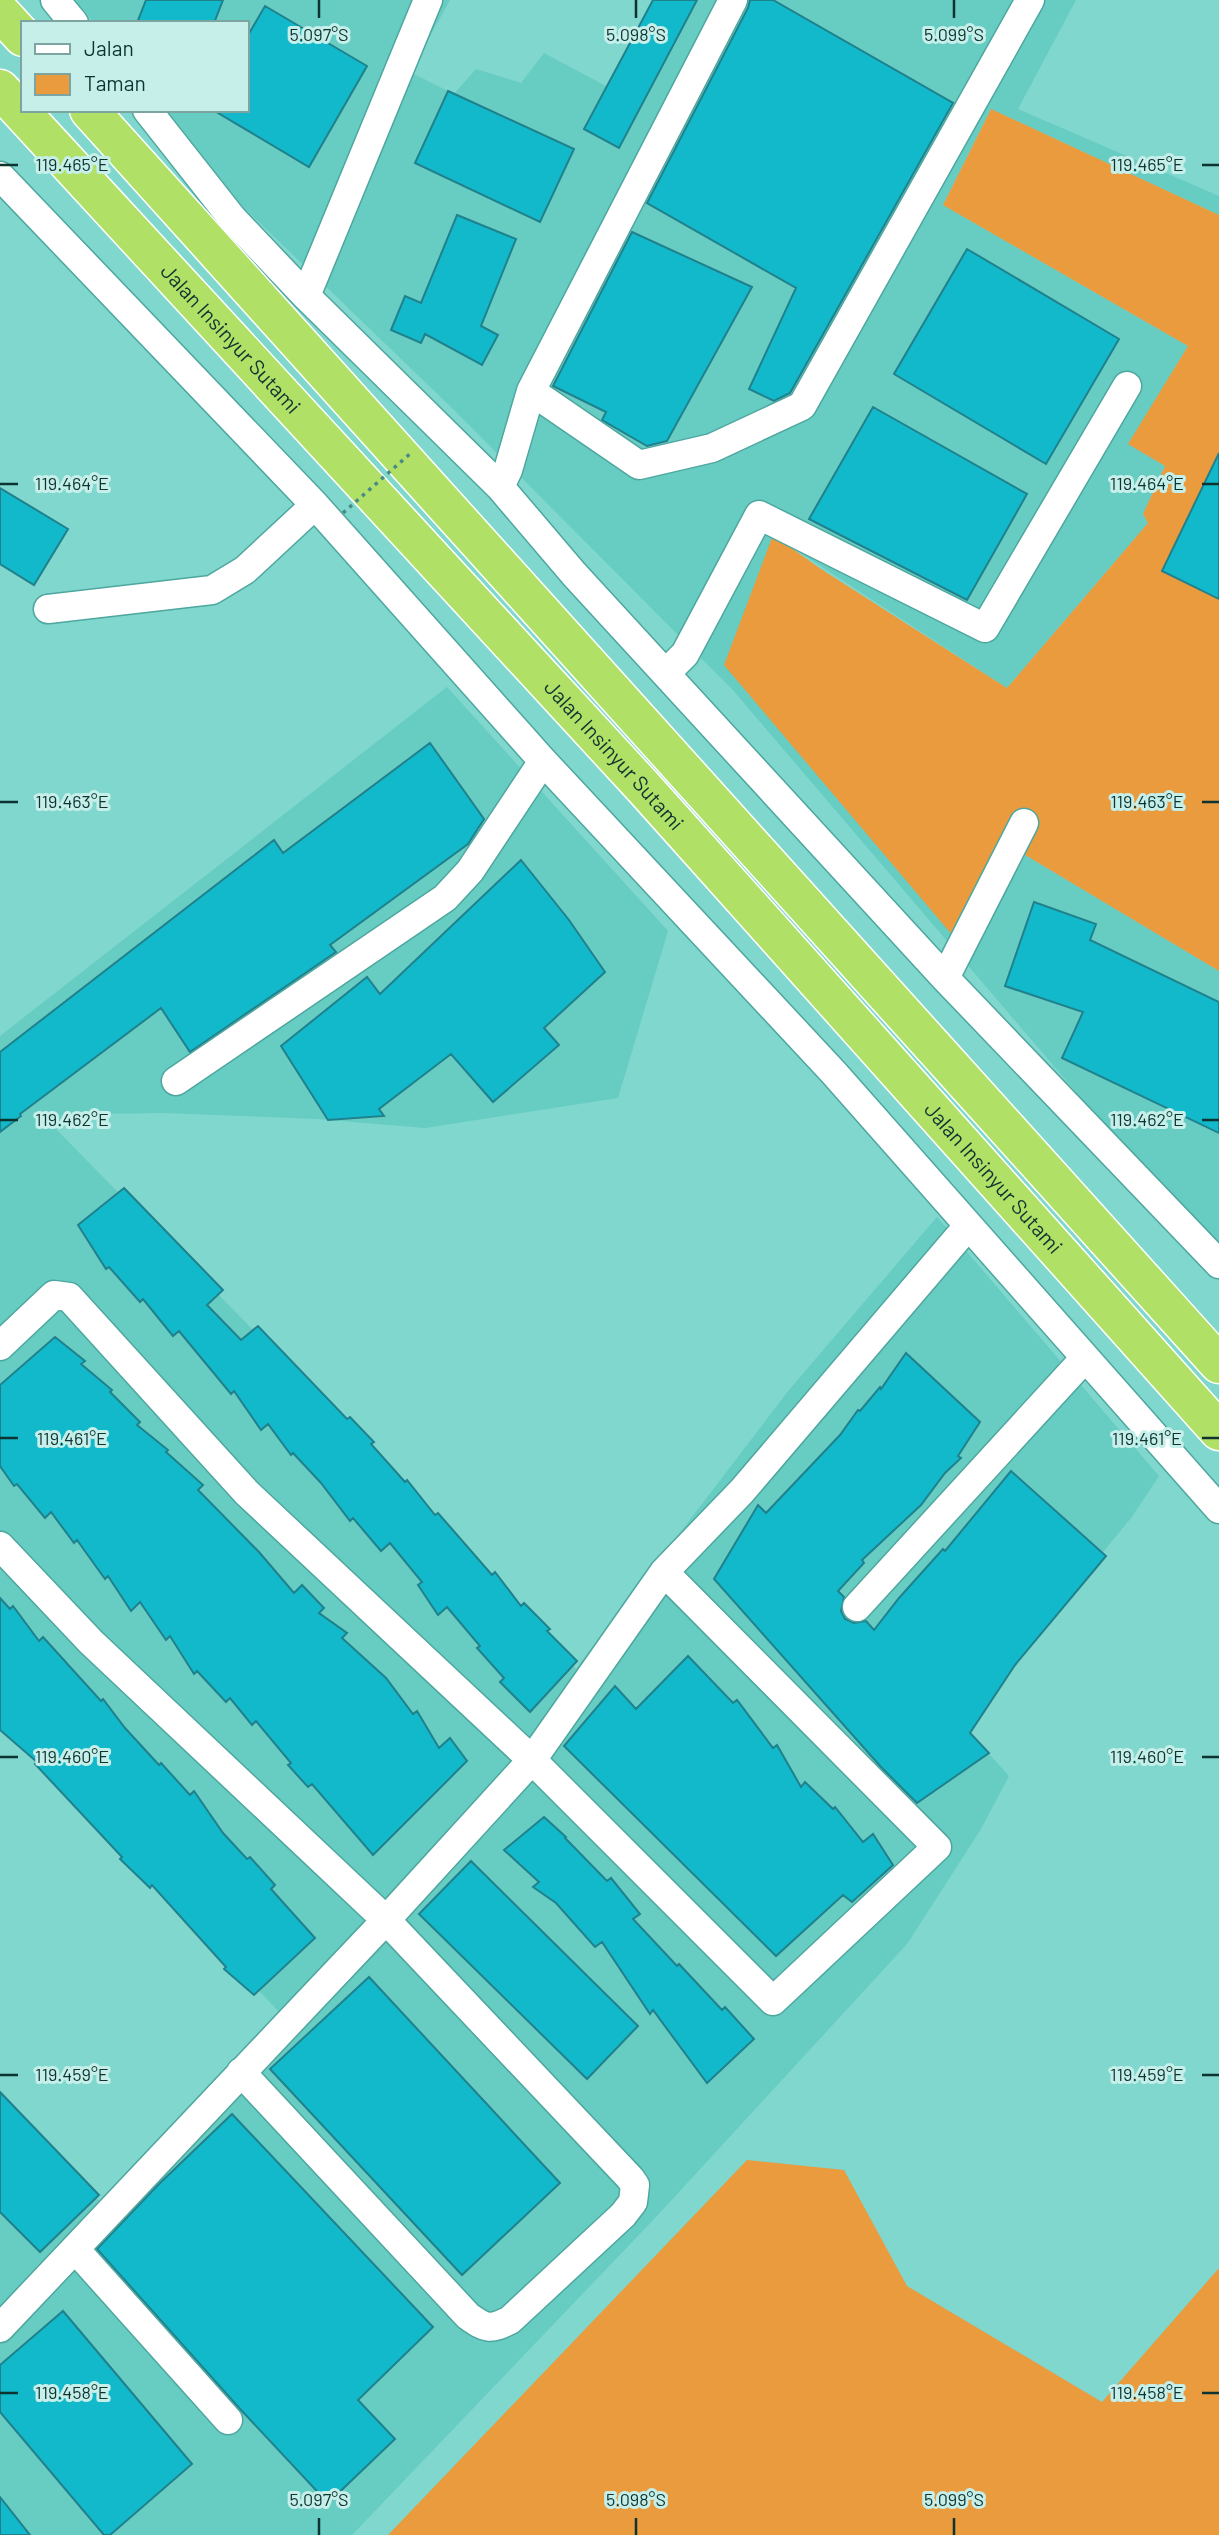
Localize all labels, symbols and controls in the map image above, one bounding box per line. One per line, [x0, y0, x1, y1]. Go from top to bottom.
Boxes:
legend [21, 21, 248, 112]
text: 5.097°S [289, 23, 349, 45]
text: 5.098°S [606, 23, 666, 45]
text: 5.099°S [924, 23, 984, 45]
text: Jalan [84, 35, 134, 60]
text: Taman [84, 70, 146, 95]
text: 119.465°E [35, 153, 109, 175]
text: 119.465°E [1110, 153, 1184, 175]
street label: Jalan Insinyur Sutami [156, 258, 307, 418]
text: 119.464°E [35, 472, 109, 494]
text: 119.464°E [1110, 472, 1184, 494]
street label: Jalan Insinyur Sutami [540, 674, 690, 835]
text: 119.463°E [35, 790, 109, 812]
text: 119.463°E [1110, 790, 1184, 812]
street label: Jalan Insinyur Sutami [920, 1096, 1068, 1258]
text: 119.462°E [35, 1108, 109, 1130]
text: 119.462°E [1110, 1108, 1184, 1130]
text: 119.461°E [37, 1427, 107, 1449]
text: 119.461°E [1112, 1427, 1182, 1449]
text: 119.460°E [35, 1745, 109, 1767]
text: 119.460°E [1110, 1745, 1184, 1767]
text: 119.459°E [35, 2063, 109, 2085]
text: 119.459°E [1110, 2063, 1184, 2085]
text: 119.458°E [35, 2381, 109, 2403]
text: 119.458°E [1110, 2381, 1184, 2403]
text: 5.097°S [289, 2488, 349, 2510]
text: 5.098°S [606, 2488, 666, 2510]
text: 5.099°S [924, 2488, 984, 2510]

